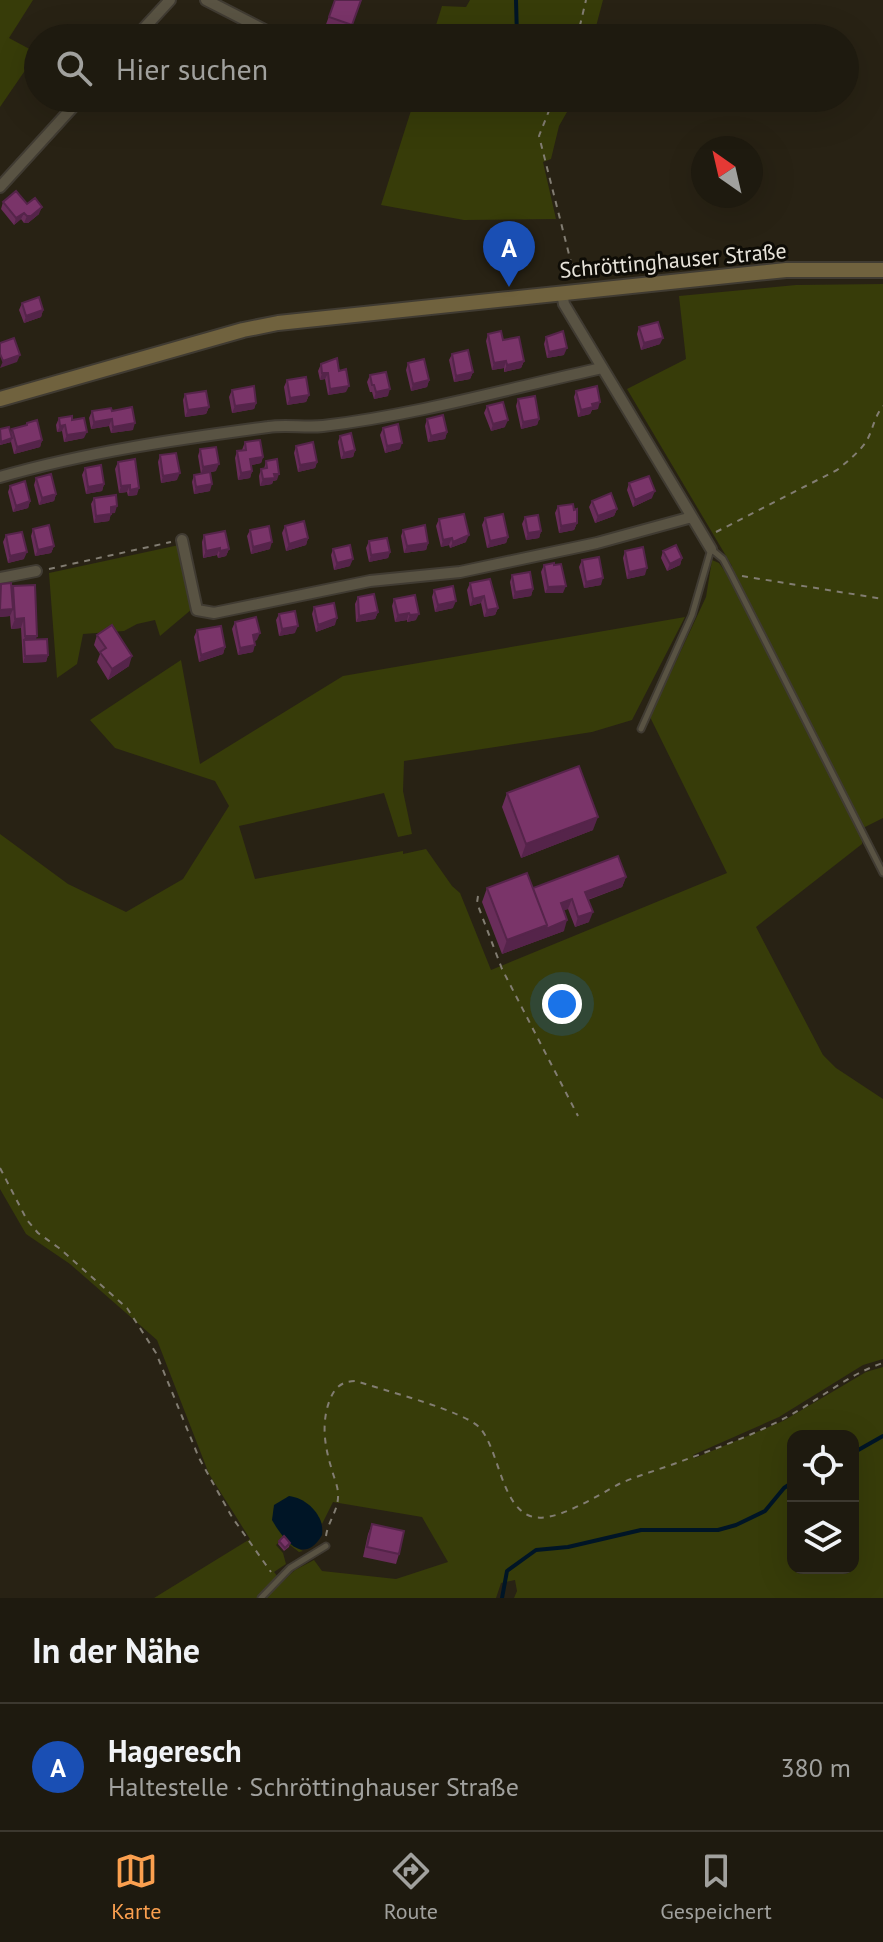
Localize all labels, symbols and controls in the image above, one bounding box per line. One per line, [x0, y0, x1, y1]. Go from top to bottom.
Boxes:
search box [24, 24, 859, 112]
icon: search [52, 46, 96, 90]
text: Hier suchen [116, 49, 268, 88]
north arrow [691, 136, 763, 208]
pin: A [483, 221, 535, 287]
street label: Schröttinghauser Straße [558, 236, 788, 284]
your location [542, 984, 582, 1024]
map controls [787, 1430, 859, 1574]
button: locate [787, 1430, 859, 1502]
button: layers [787, 1502, 859, 1574]
text: In der Nähe [32, 1628, 200, 1672]
text: Hageresch [108, 1731, 242, 1770]
text: A [50, 1751, 66, 1784]
text: 380 m [780, 1751, 851, 1784]
text: Haltestelle · Schröttinghauser Straße [108, 1770, 519, 1803]
tab: Karte [111, 1849, 161, 1925]
tab: Route [384, 1849, 438, 1925]
tab: Gespeichert [660, 1849, 772, 1925]

